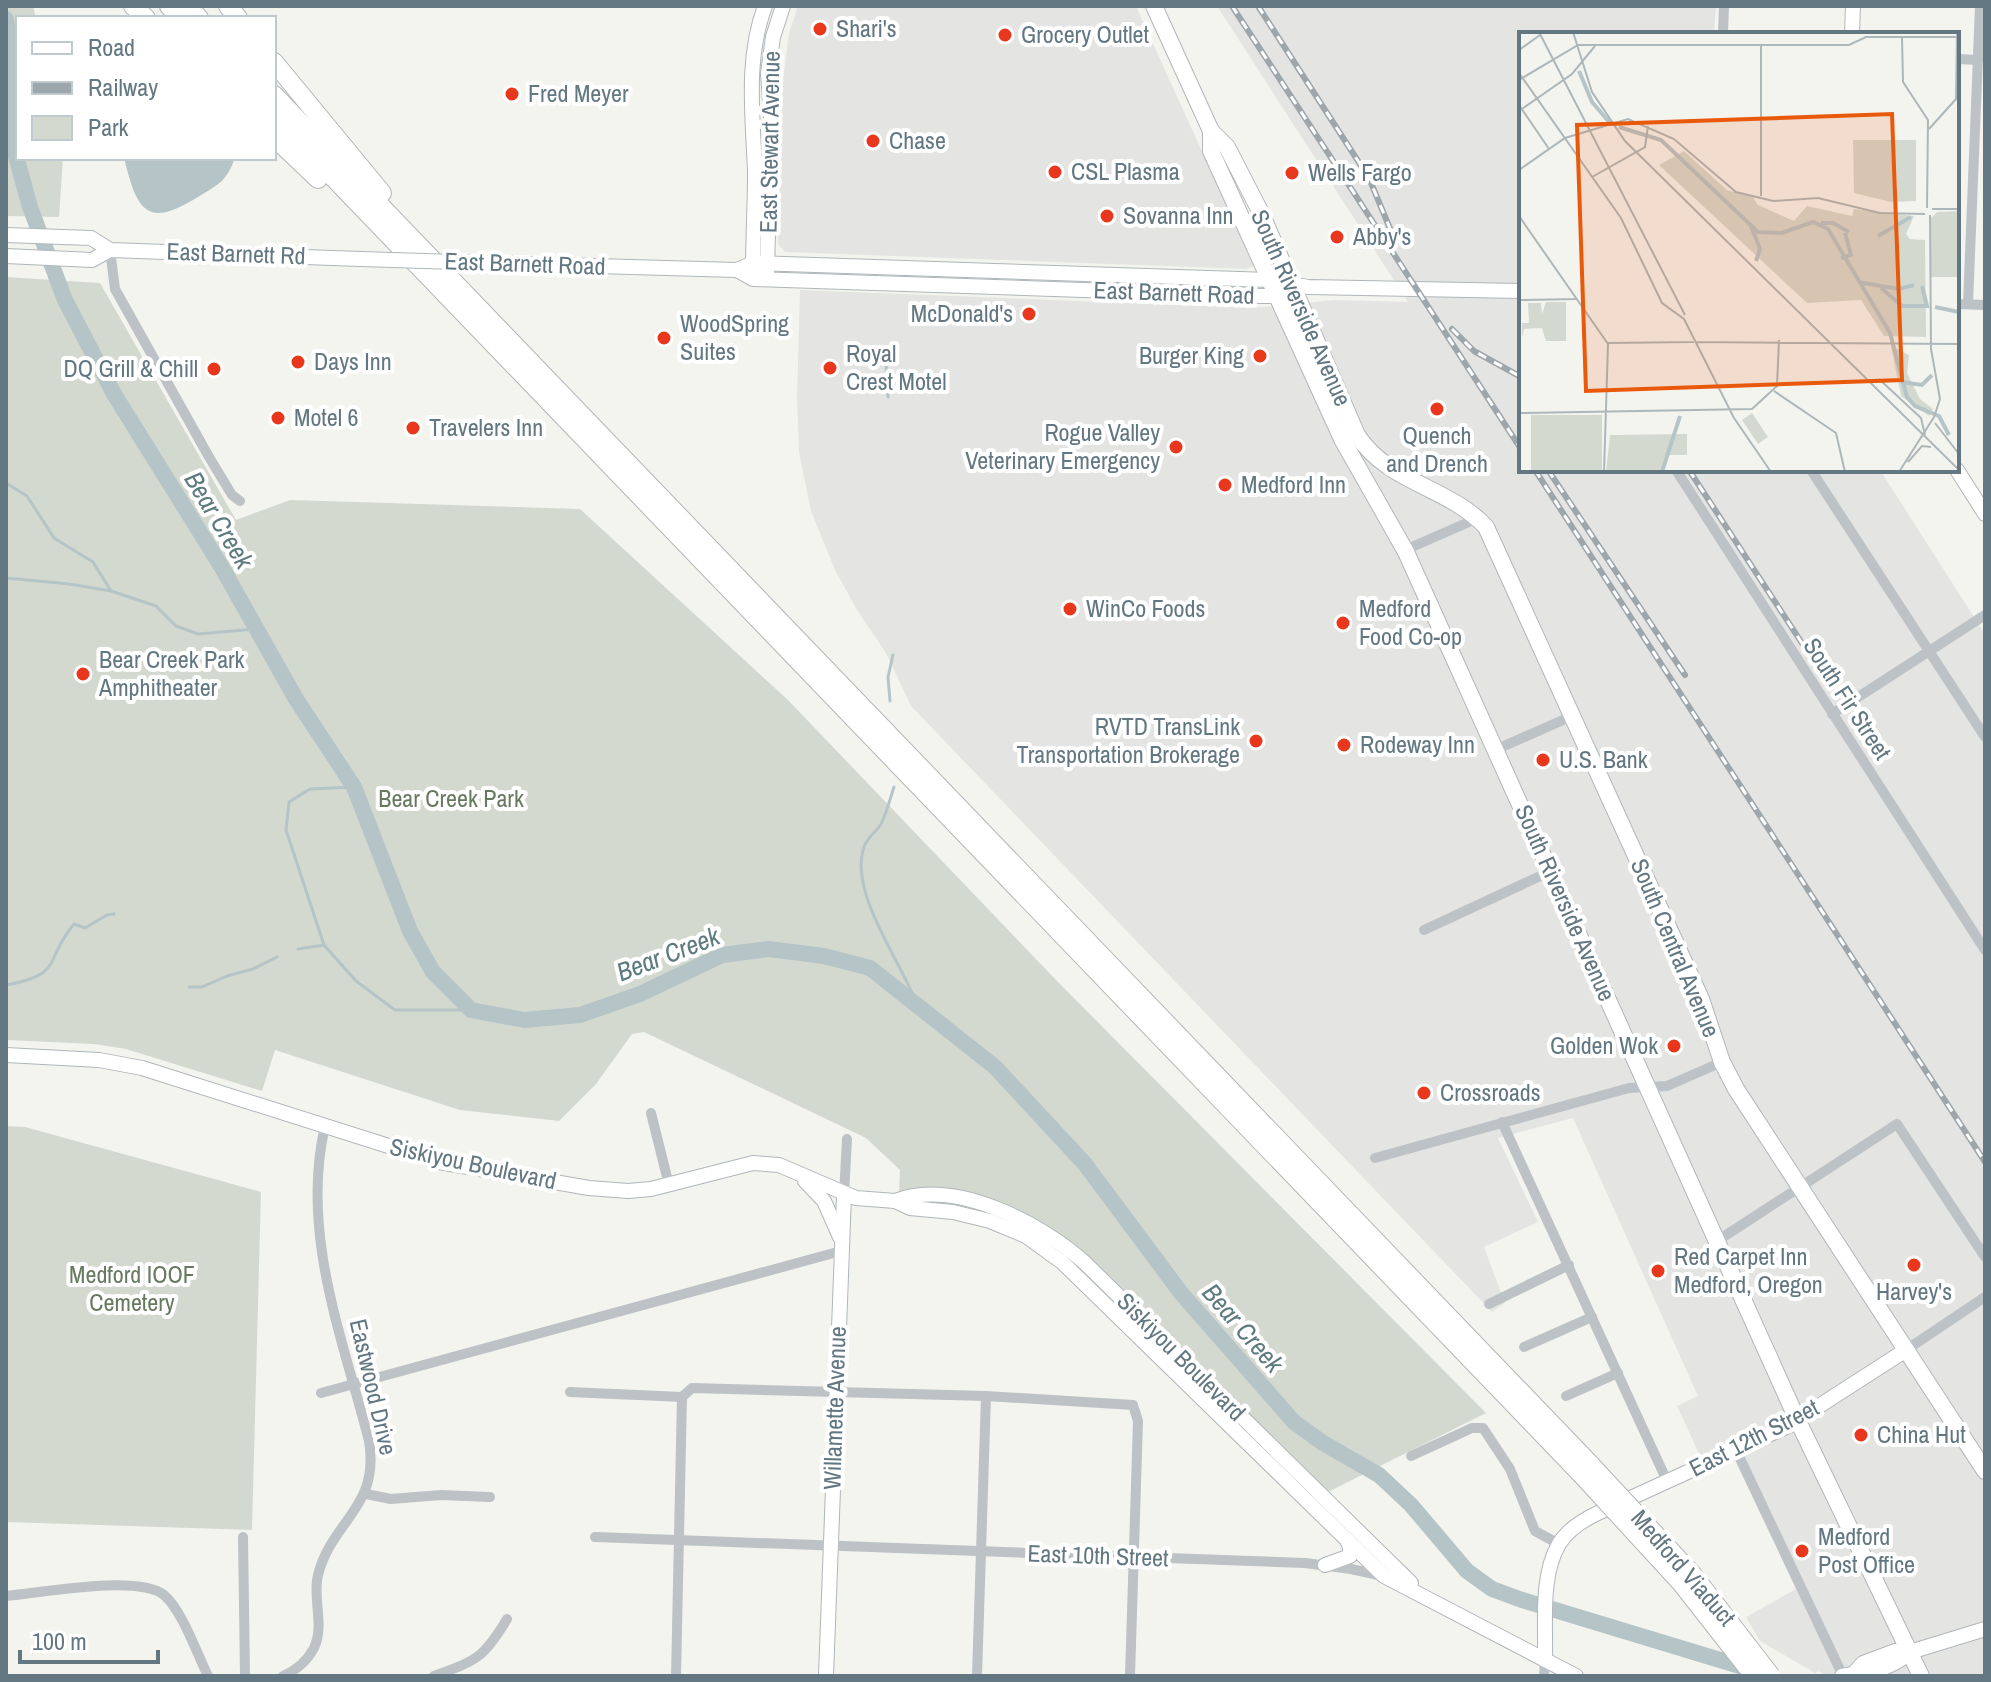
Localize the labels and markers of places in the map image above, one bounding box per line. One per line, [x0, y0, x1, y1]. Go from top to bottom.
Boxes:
place label: Shari's [836, 12, 897, 44]
place label: Grocery Outlet [1021, 18, 1149, 50]
marker: Shari's [811, 20, 829, 38]
marker: Grocery Outlet [996, 26, 1014, 44]
place label: Fred Meyer [528, 77, 629, 109]
marker: Fred Meyer [503, 85, 521, 103]
place label: Chase [889, 124, 946, 156]
marker: Chase [864, 132, 882, 150]
place label: CSL Plasma [1071, 155, 1180, 187]
place label: Wells Fargo [1308, 156, 1412, 188]
marker: CSL Plasma [1046, 163, 1064, 181]
marker: Wells Fargo [1283, 164, 1301, 182]
place label: Sovanna Inn [1123, 199, 1234, 231]
marker: Sovanna Inn [1098, 207, 1116, 225]
place label: Abby's [1352, 220, 1411, 252]
marker: Abby's [1328, 228, 1346, 246]
place label: McDonald's [911, 297, 1013, 329]
marker: McDonald's [1020, 305, 1038, 323]
place label: WoodSpring Suites [680, 307, 789, 367]
marker: WoodSpring Suites [655, 329, 673, 347]
place label: Royal Crest Motel [846, 337, 947, 397]
place label: Burger King [1139, 339, 1244, 371]
place label: Days Inn [314, 345, 392, 377]
marker: Burger King [1251, 347, 1269, 365]
place label: DQ Grill & Chill [64, 352, 198, 384]
marker: Days Inn [289, 353, 307, 371]
marker: Royal Crest Motel [821, 359, 839, 377]
marker: DQ Grill & Chill [205, 360, 223, 378]
marker: Quench and Drench [1428, 400, 1446, 418]
place label: Motel 6 [294, 401, 359, 433]
marker: Motel 6 [269, 409, 287, 427]
place label: Travelers Inn [429, 411, 543, 443]
place label: Rogue Valley Veterinary Emergency [965, 416, 1160, 476]
marker: Travelers Inn [404, 419, 422, 437]
place label: Quench and Drench [1386, 419, 1488, 479]
marker: Rogue Valley Veterinary Emergency [1167, 438, 1185, 456]
place label: Medford Inn [1241, 468, 1346, 500]
marker: Medford Inn [1216, 476, 1234, 494]
place label: WinCo Foods [1086, 592, 1205, 624]
place label: Medford Food Co-op [1359, 592, 1462, 652]
marker: WinCo Foods [1061, 600, 1079, 618]
marker: Medford Food Co-op [1334, 614, 1352, 632]
place label: Bear Creek Park Amphitheater [98, 643, 245, 703]
marker: Bear Creek Park Amphitheater [74, 665, 92, 683]
place label: RVTD TransLink Transportation Brokerage [1016, 710, 1240, 770]
place label: Rodeway Inn [1360, 728, 1475, 760]
marker: RVTD TransLink Transportation Brokerage [1247, 732, 1265, 750]
marker: Rodeway Inn [1335, 736, 1353, 754]
place label: U.S. Bank [1559, 743, 1648, 775]
marker: U.S. Bank [1534, 751, 1552, 769]
place label: Golden Wok [1550, 1029, 1658, 1061]
marker: Golden Wok [1665, 1037, 1683, 1055]
place label: Crossroads [1440, 1076, 1541, 1108]
marker: Crossroads [1415, 1084, 1433, 1102]
place label: Red Carpet Inn Medford, Oregon [1674, 1240, 1823, 1300]
marker: Harvey's [1905, 1256, 1923, 1274]
marker: Red Carpet Inn Medford, Oregon [1649, 1262, 1667, 1280]
place label: Harvey's [1876, 1275, 1952, 1307]
place label: China Hut [1877, 1418, 1966, 1450]
marker: China Hut [1852, 1426, 1870, 1444]
place label: Medford Post Office [1818, 1520, 1915, 1580]
marker: Medford Post Office [1793, 1542, 1811, 1560]

